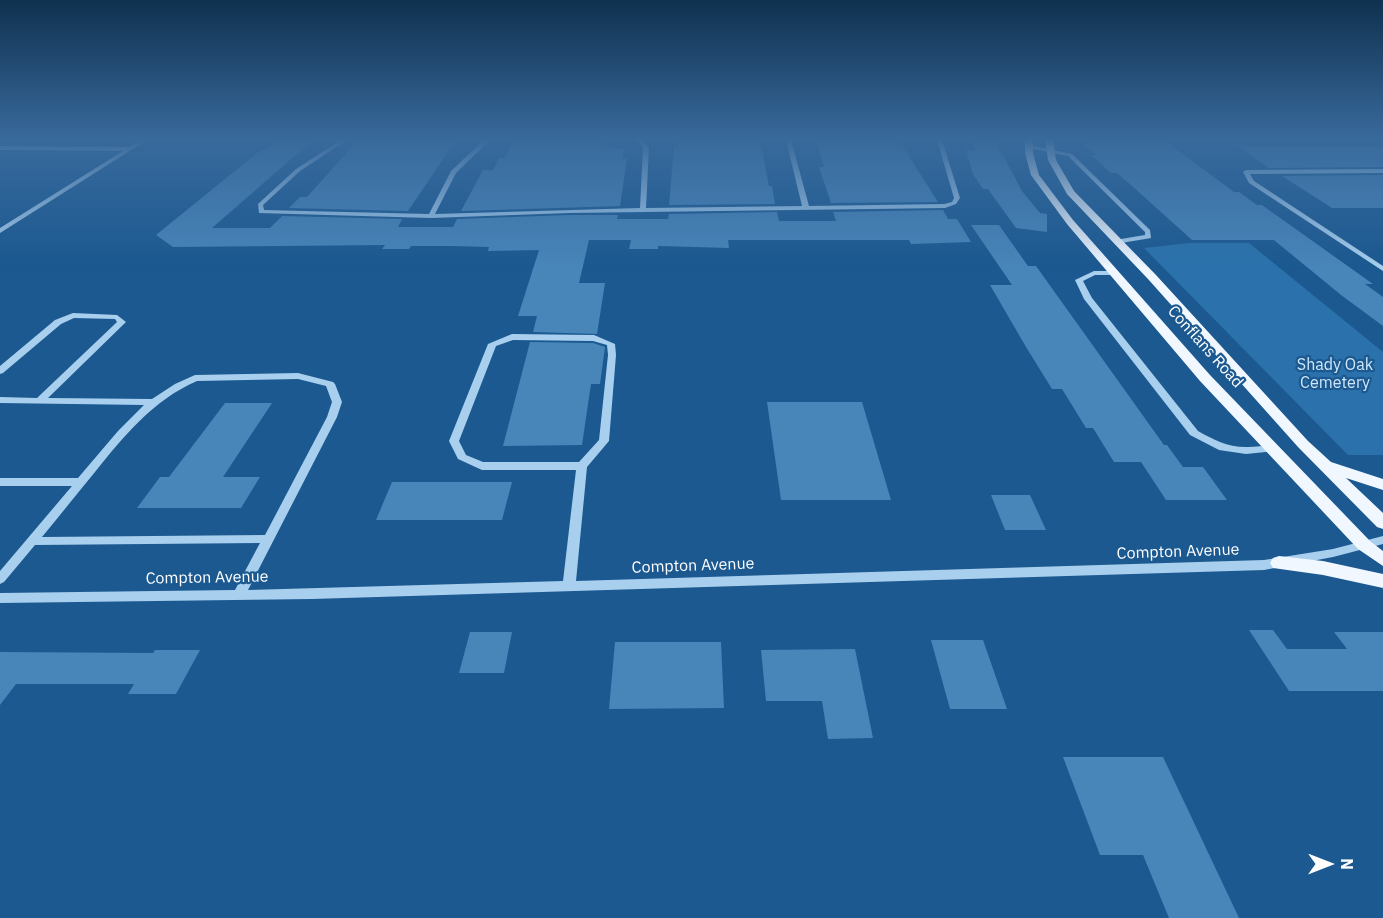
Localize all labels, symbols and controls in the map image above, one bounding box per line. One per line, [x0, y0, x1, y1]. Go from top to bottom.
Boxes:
street label: Conflans Road [1163, 302, 1247, 392]
park label: Shady Oak Cemetery [1297, 355, 1373, 393]
street label: Compton Avenue [1116, 540, 1240, 564]
street label: Compton Avenue [631, 554, 755, 578]
street label: Compton Avenue [145, 567, 269, 589]
north arrow [1299, 834, 1359, 894]
text: N [1337, 858, 1357, 870]

